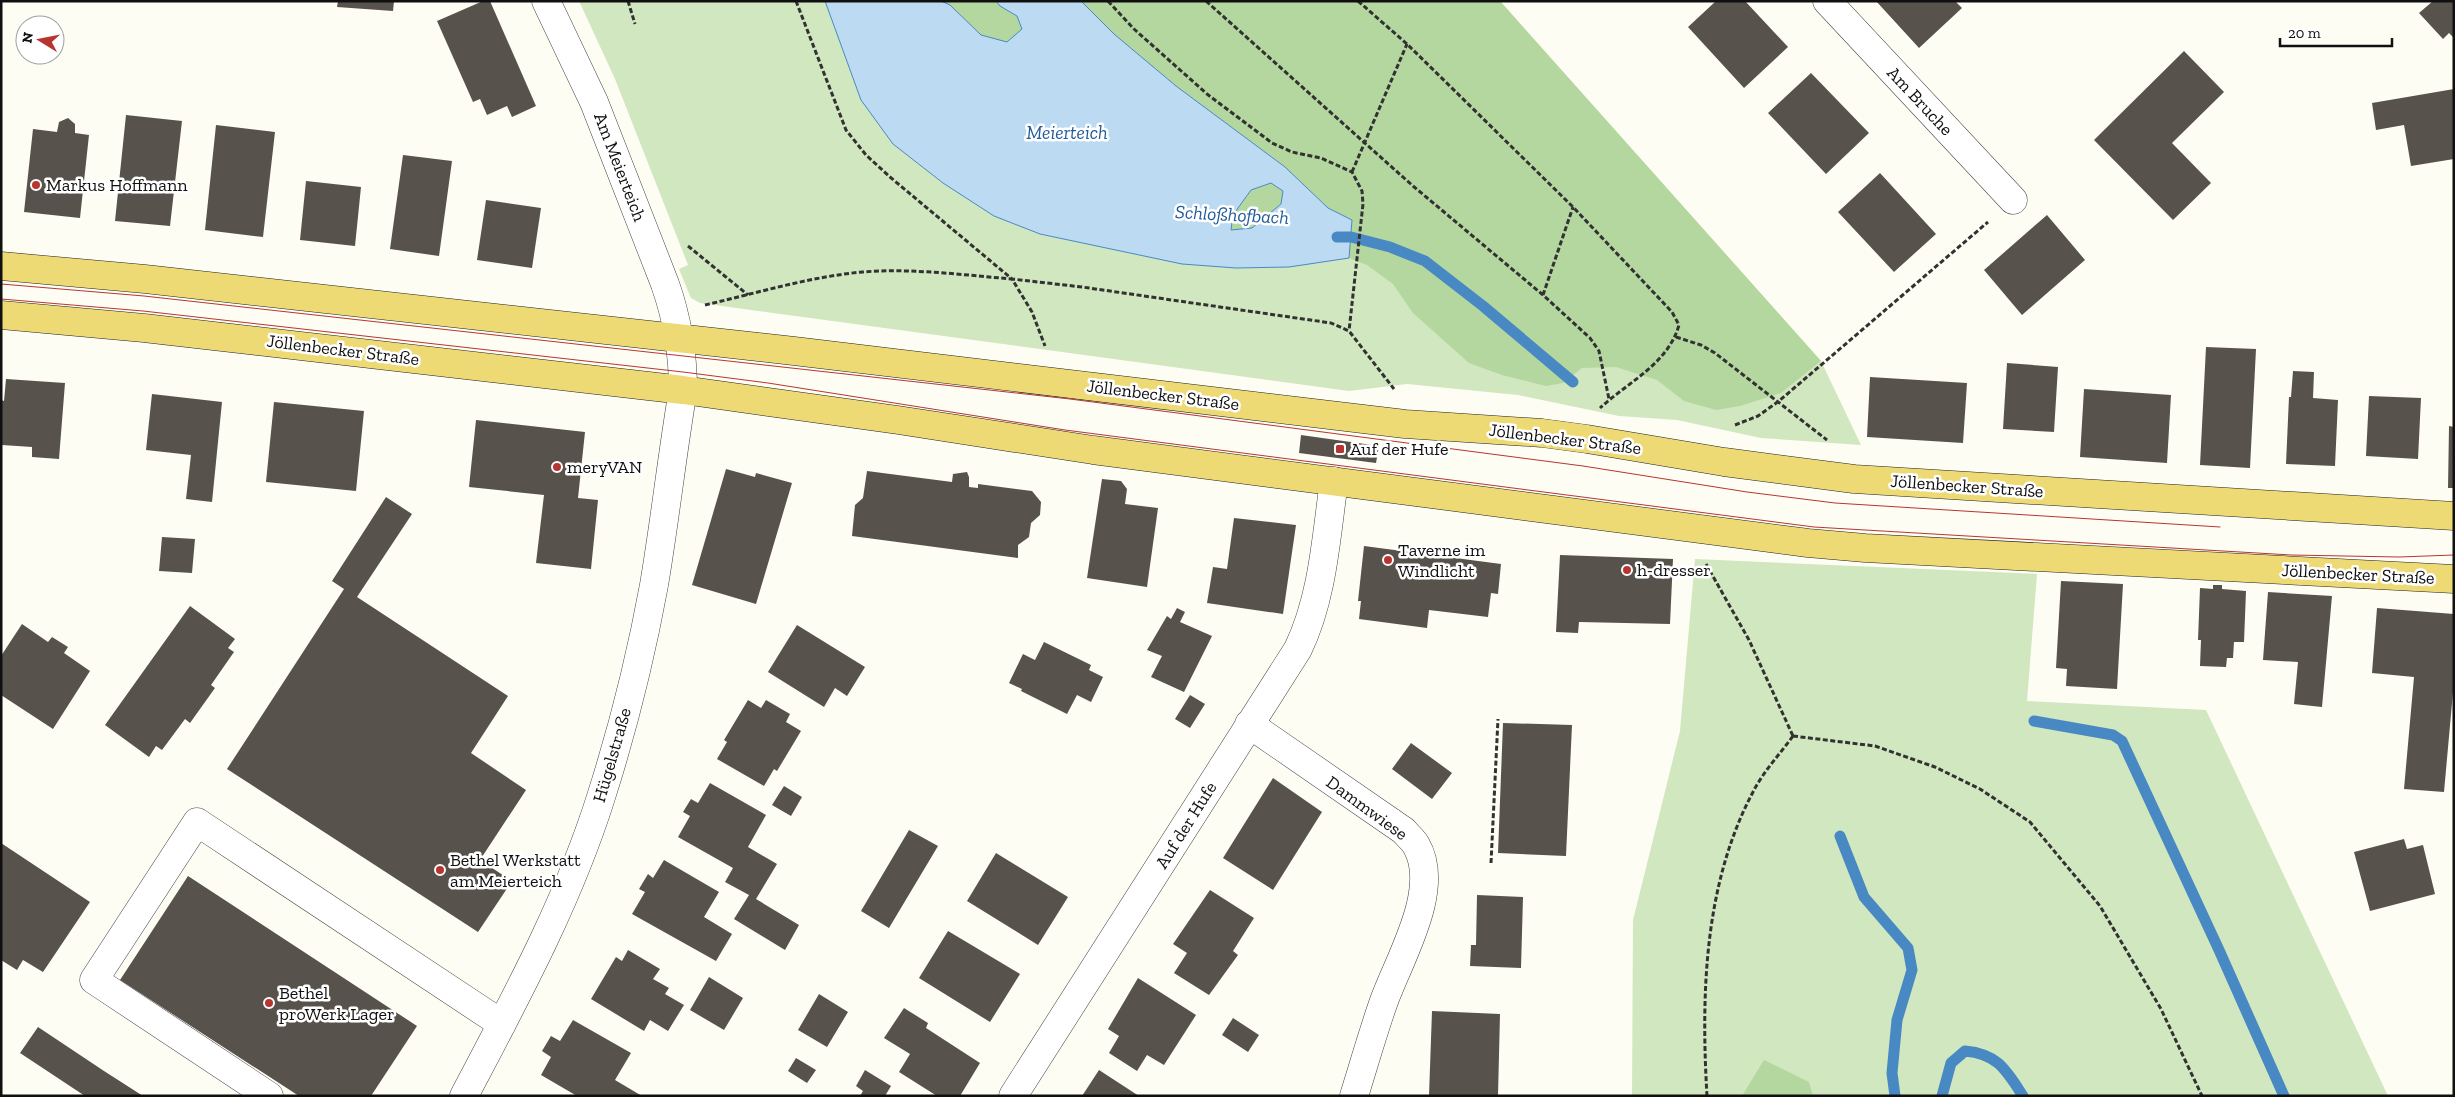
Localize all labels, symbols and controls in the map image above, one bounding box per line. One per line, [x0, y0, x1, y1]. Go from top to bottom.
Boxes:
north arrow [15, 15, 65, 65]
scale bar [2280, 15, 2392, 47]
text: 20 m [2288, 24, 2321, 42]
text: N [18, 31, 37, 45]
street label: Am Bruche [1882, 62, 1958, 140]
street label: Am Meierteich [589, 109, 651, 225]
water label: Meierteich [1026, 121, 1108, 144]
place label: Markus Hoffmann [46, 174, 188, 196]
marker: Markus Hoffmann [30, 179, 42, 191]
water label: Schloßhofbach [1174, 200, 1289, 229]
street label: Jöllenbecker Straße [266, 330, 420, 370]
street label: Jöllenbecker Straße [1086, 375, 1240, 415]
street label: Jöllenbecker Straße [1488, 419, 1642, 459]
place label: Auf der Hufe [1350, 438, 1448, 460]
marker: Auf der Hufe [1334, 443, 1346, 455]
place label: meryVAN [567, 456, 642, 478]
marker: meryVAN [551, 461, 563, 473]
street label: Jöllenbecker Straße [1890, 470, 2044, 502]
place label: Taverne im Windlicht [1398, 539, 1486, 582]
marker: Taverne im Windlicht [1382, 554, 1394, 566]
place label: h-dresser [1637, 559, 1711, 581]
street label: Jöllenbecker Straße [2281, 559, 2435, 589]
marker: h-dresser [1621, 564, 1633, 576]
street label: Hügelstraße [588, 705, 636, 805]
street label: Dammwiese [1322, 771, 1412, 845]
street label: Auf der Hufe [1151, 777, 1221, 873]
place label: Bethel Werkstatt am Meierteich [450, 849, 581, 892]
marker: Bethel Werkstatt am Meierteich [434, 864, 446, 876]
place label: Bethel proWerk Lager [279, 982, 395, 1025]
marker: Bethel proWerk Lager [263, 997, 275, 1009]

